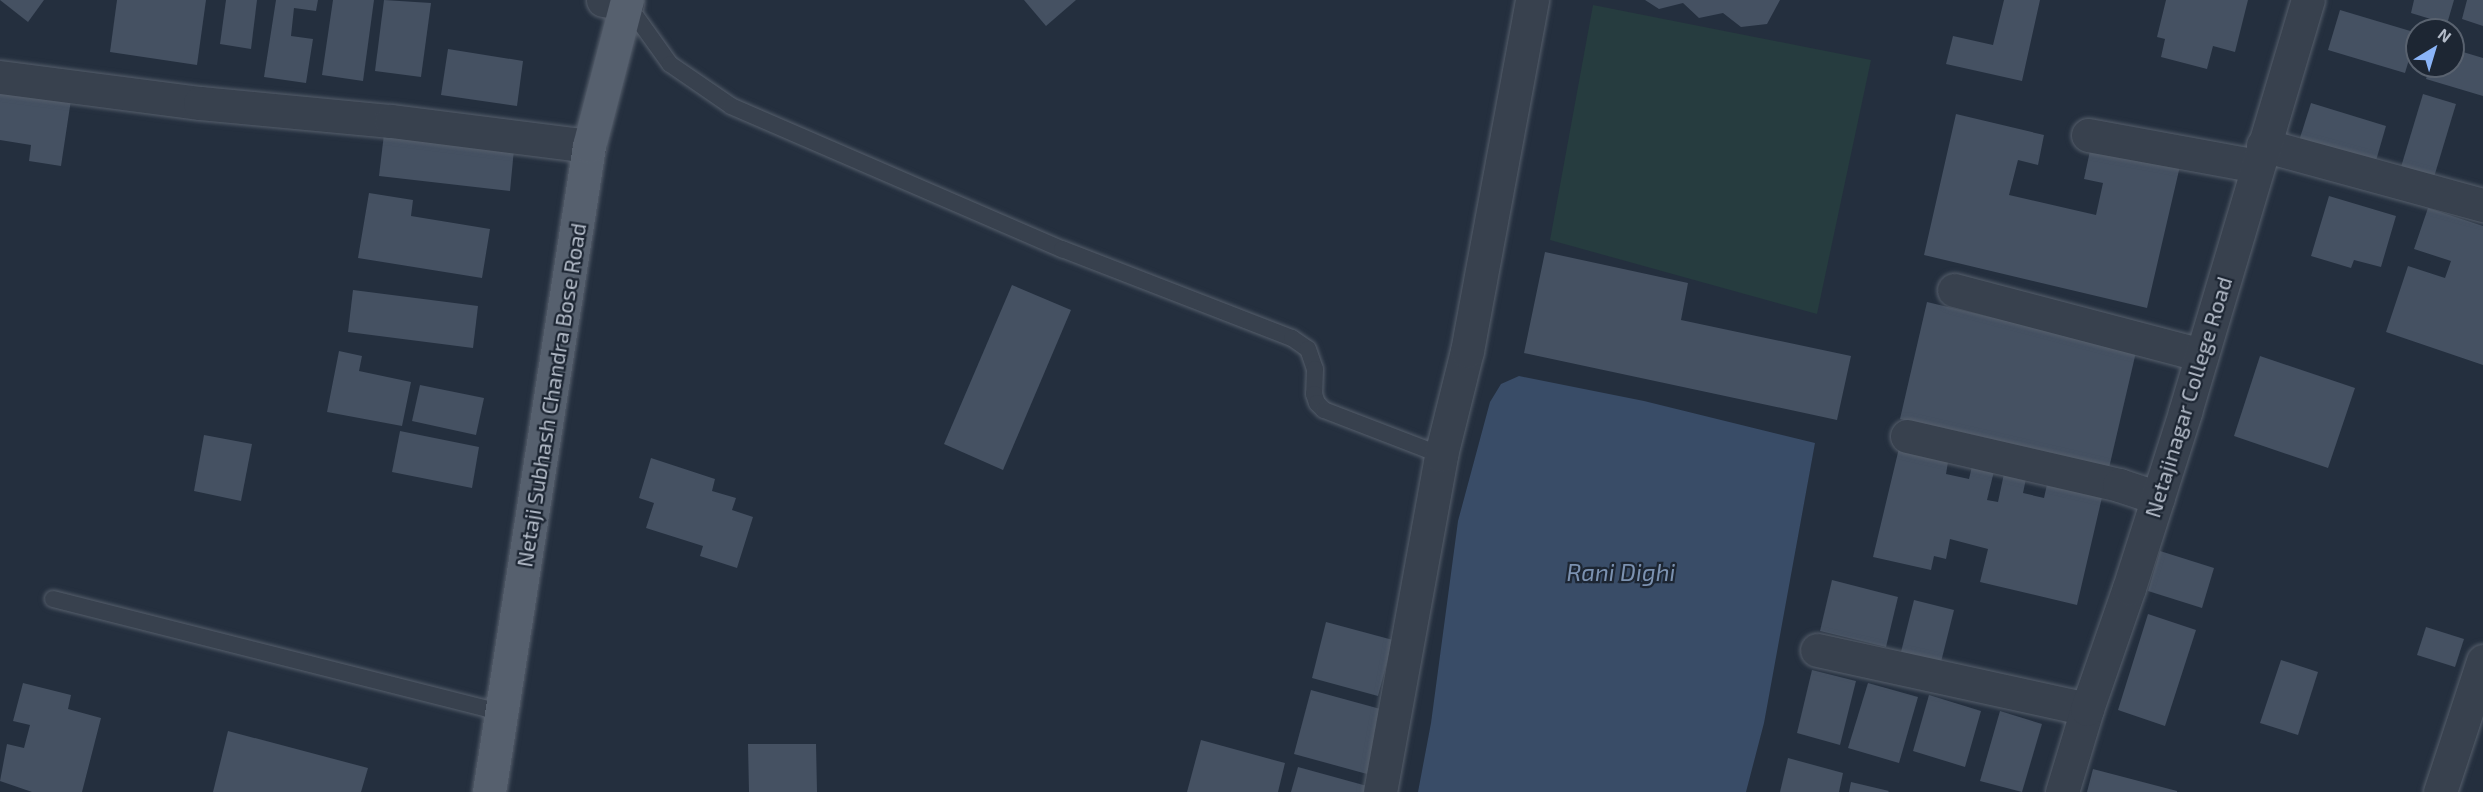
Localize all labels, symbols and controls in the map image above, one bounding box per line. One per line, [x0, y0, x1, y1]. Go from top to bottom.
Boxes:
north arrow [2405, 18, 2465, 78]
text: N [2435, 24, 2456, 46]
street label: Netaji Subhash Chandra Bose Road [511, 221, 591, 569]
street label: Netajinagar College Road [2139, 273, 2237, 521]
water label: Rani Dighi [1567, 558, 1675, 586]

